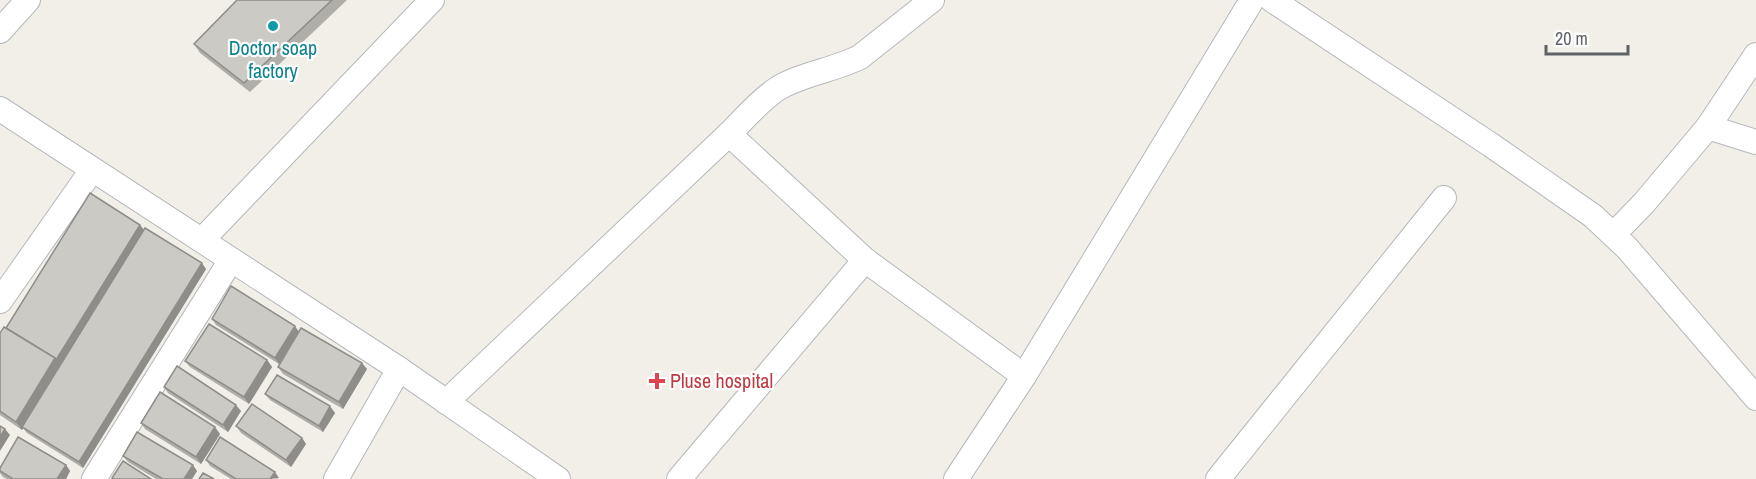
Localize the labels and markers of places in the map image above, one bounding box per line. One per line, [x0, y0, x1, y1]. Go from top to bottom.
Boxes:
marker: Doctor soap factory [266, 19, 280, 33]
place label: Doctor soap factory [229, 34, 317, 84]
place label: Pluse hospital [670, 367, 773, 394]
marker: Pluse hospital [648, 372, 666, 390]

